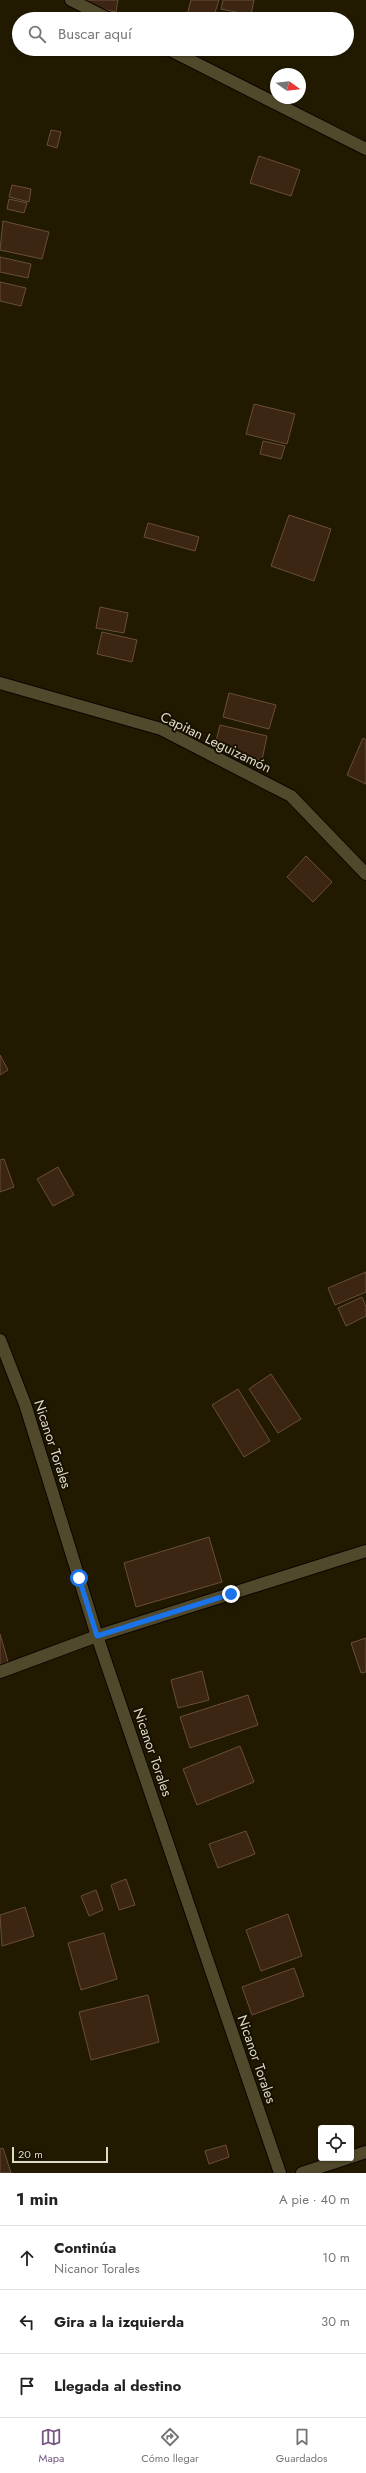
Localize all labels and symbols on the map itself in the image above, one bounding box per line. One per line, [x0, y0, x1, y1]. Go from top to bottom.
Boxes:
north arrow [270, 68, 306, 104]
street label: Capitan Leguizamón [157, 706, 275, 778]
street label: Nicanor Torales [29, 1397, 77, 1491]
route start [70, 1569, 88, 1587]
route end [222, 1585, 240, 1603]
street label: Nicanor Torales [129, 1705, 178, 1799]
street label: Nicanor Torales [233, 2012, 282, 2106]
scale bar [12, 2145, 108, 2164]

